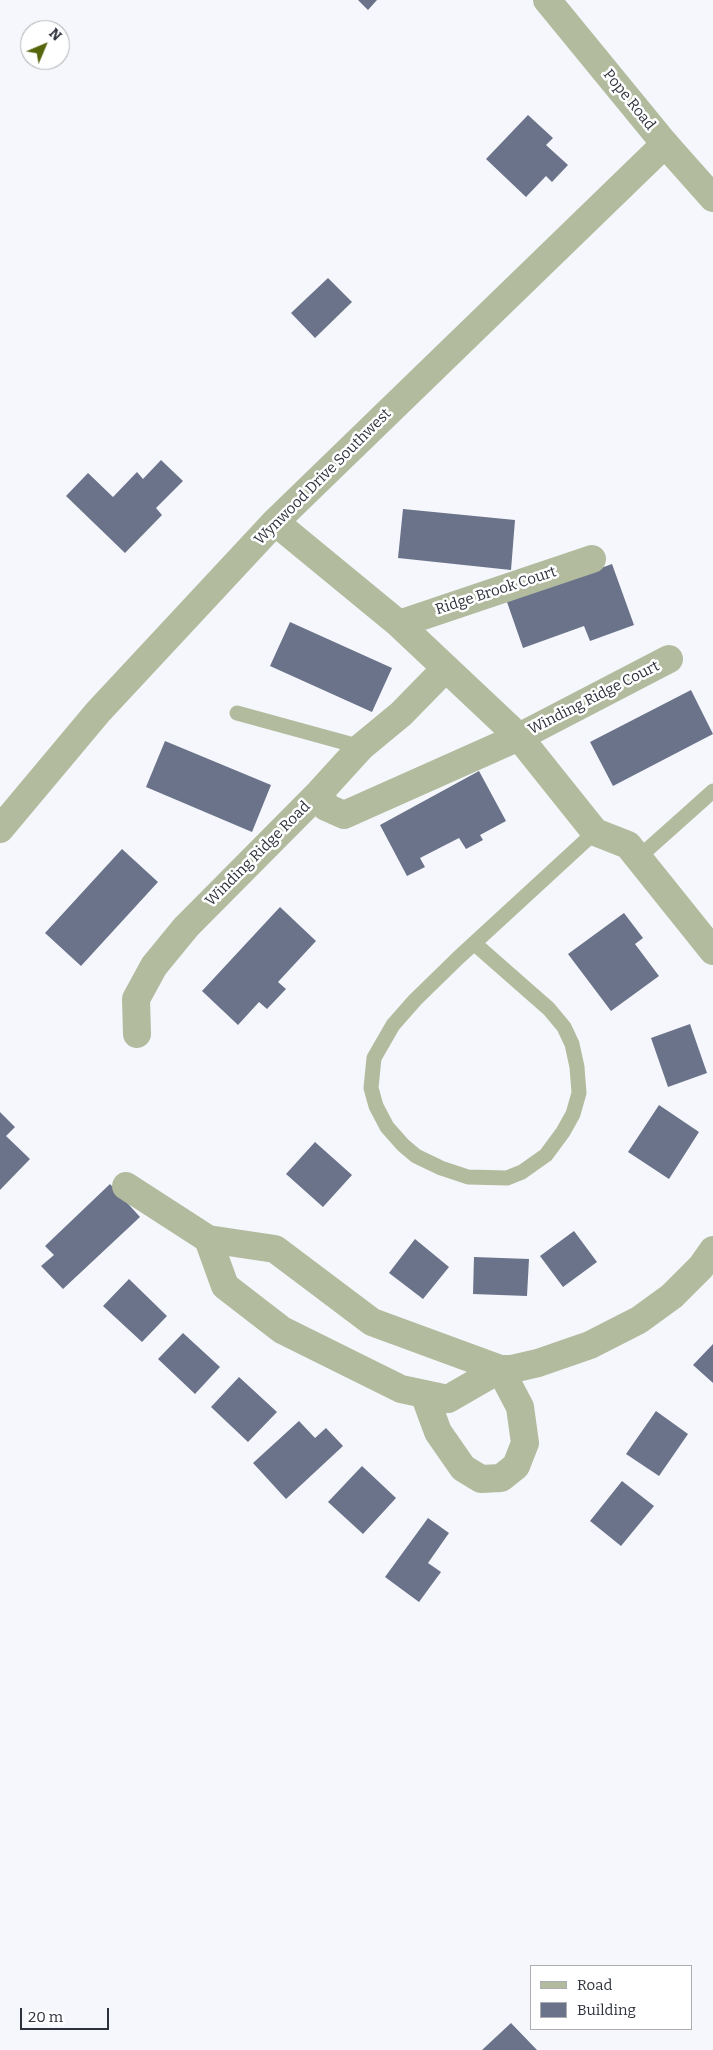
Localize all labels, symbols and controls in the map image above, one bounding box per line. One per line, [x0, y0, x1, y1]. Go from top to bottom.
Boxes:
north arrow [20, 20, 70, 70]
text: N [45, 25, 65, 45]
street label: Pope Road [599, 66, 659, 134]
street label: Wynwood Drive Southwest [251, 405, 395, 549]
street label: Ridge Brook Court [433, 563, 559, 619]
street label: Winding Ridge Court [526, 657, 662, 739]
street label: Winding Ridge Road [202, 798, 314, 910]
legend [530, 1965, 693, 2030]
text: Road [577, 1976, 612, 1994]
scale bar [22, 1998, 111, 2030]
text: Building [577, 2001, 636, 2019]
text: 20 m [28, 2008, 63, 2026]

